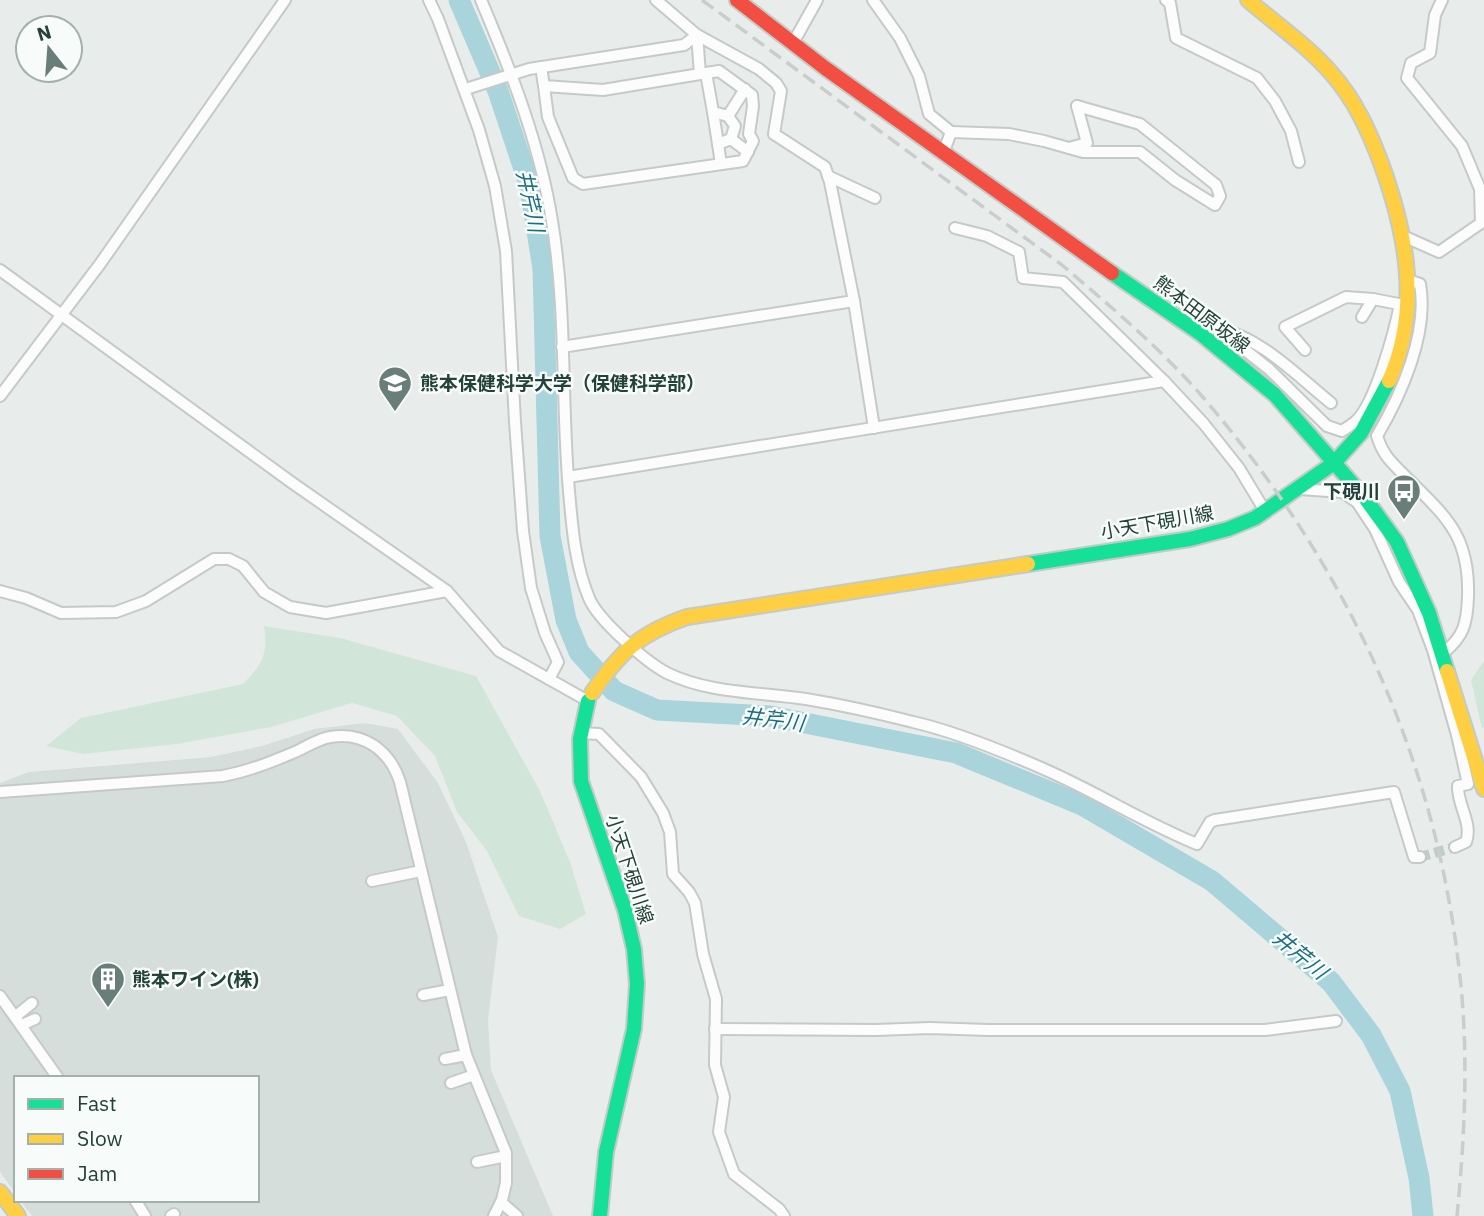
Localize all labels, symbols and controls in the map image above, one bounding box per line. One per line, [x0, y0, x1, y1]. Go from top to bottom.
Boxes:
north arrow [14, 14, 84, 84]
text: N [34, 19, 54, 46]
water label: 井芹川 [511, 167, 552, 236]
street label: 熊本田原坂線 [1149, 270, 1255, 358]
school or university icon: 熊本保健科学大学（保健科学部） [376, 364, 414, 413]
place label: 熊本保健科学大学（保健科学部） [420, 371, 705, 395]
bus stop icon: 下硯川 [1385, 472, 1423, 521]
place label: 下硯川 [1323, 479, 1380, 503]
street label: 小天下硯川線 [1099, 500, 1215, 544]
water label: 井芹川 [740, 701, 808, 737]
street label: 小天下硯川線 [601, 811, 659, 927]
water label: 井芹川 [1268, 923, 1335, 986]
building icon: 熊本ワイン(株) [89, 960, 127, 1009]
place label: 熊本ワイン(株) [132, 967, 259, 991]
legend [14, 1076, 259, 1202]
text: Fast [77, 1089, 117, 1117]
text: Slow [77, 1124, 123, 1152]
text: Jam [77, 1159, 117, 1187]

